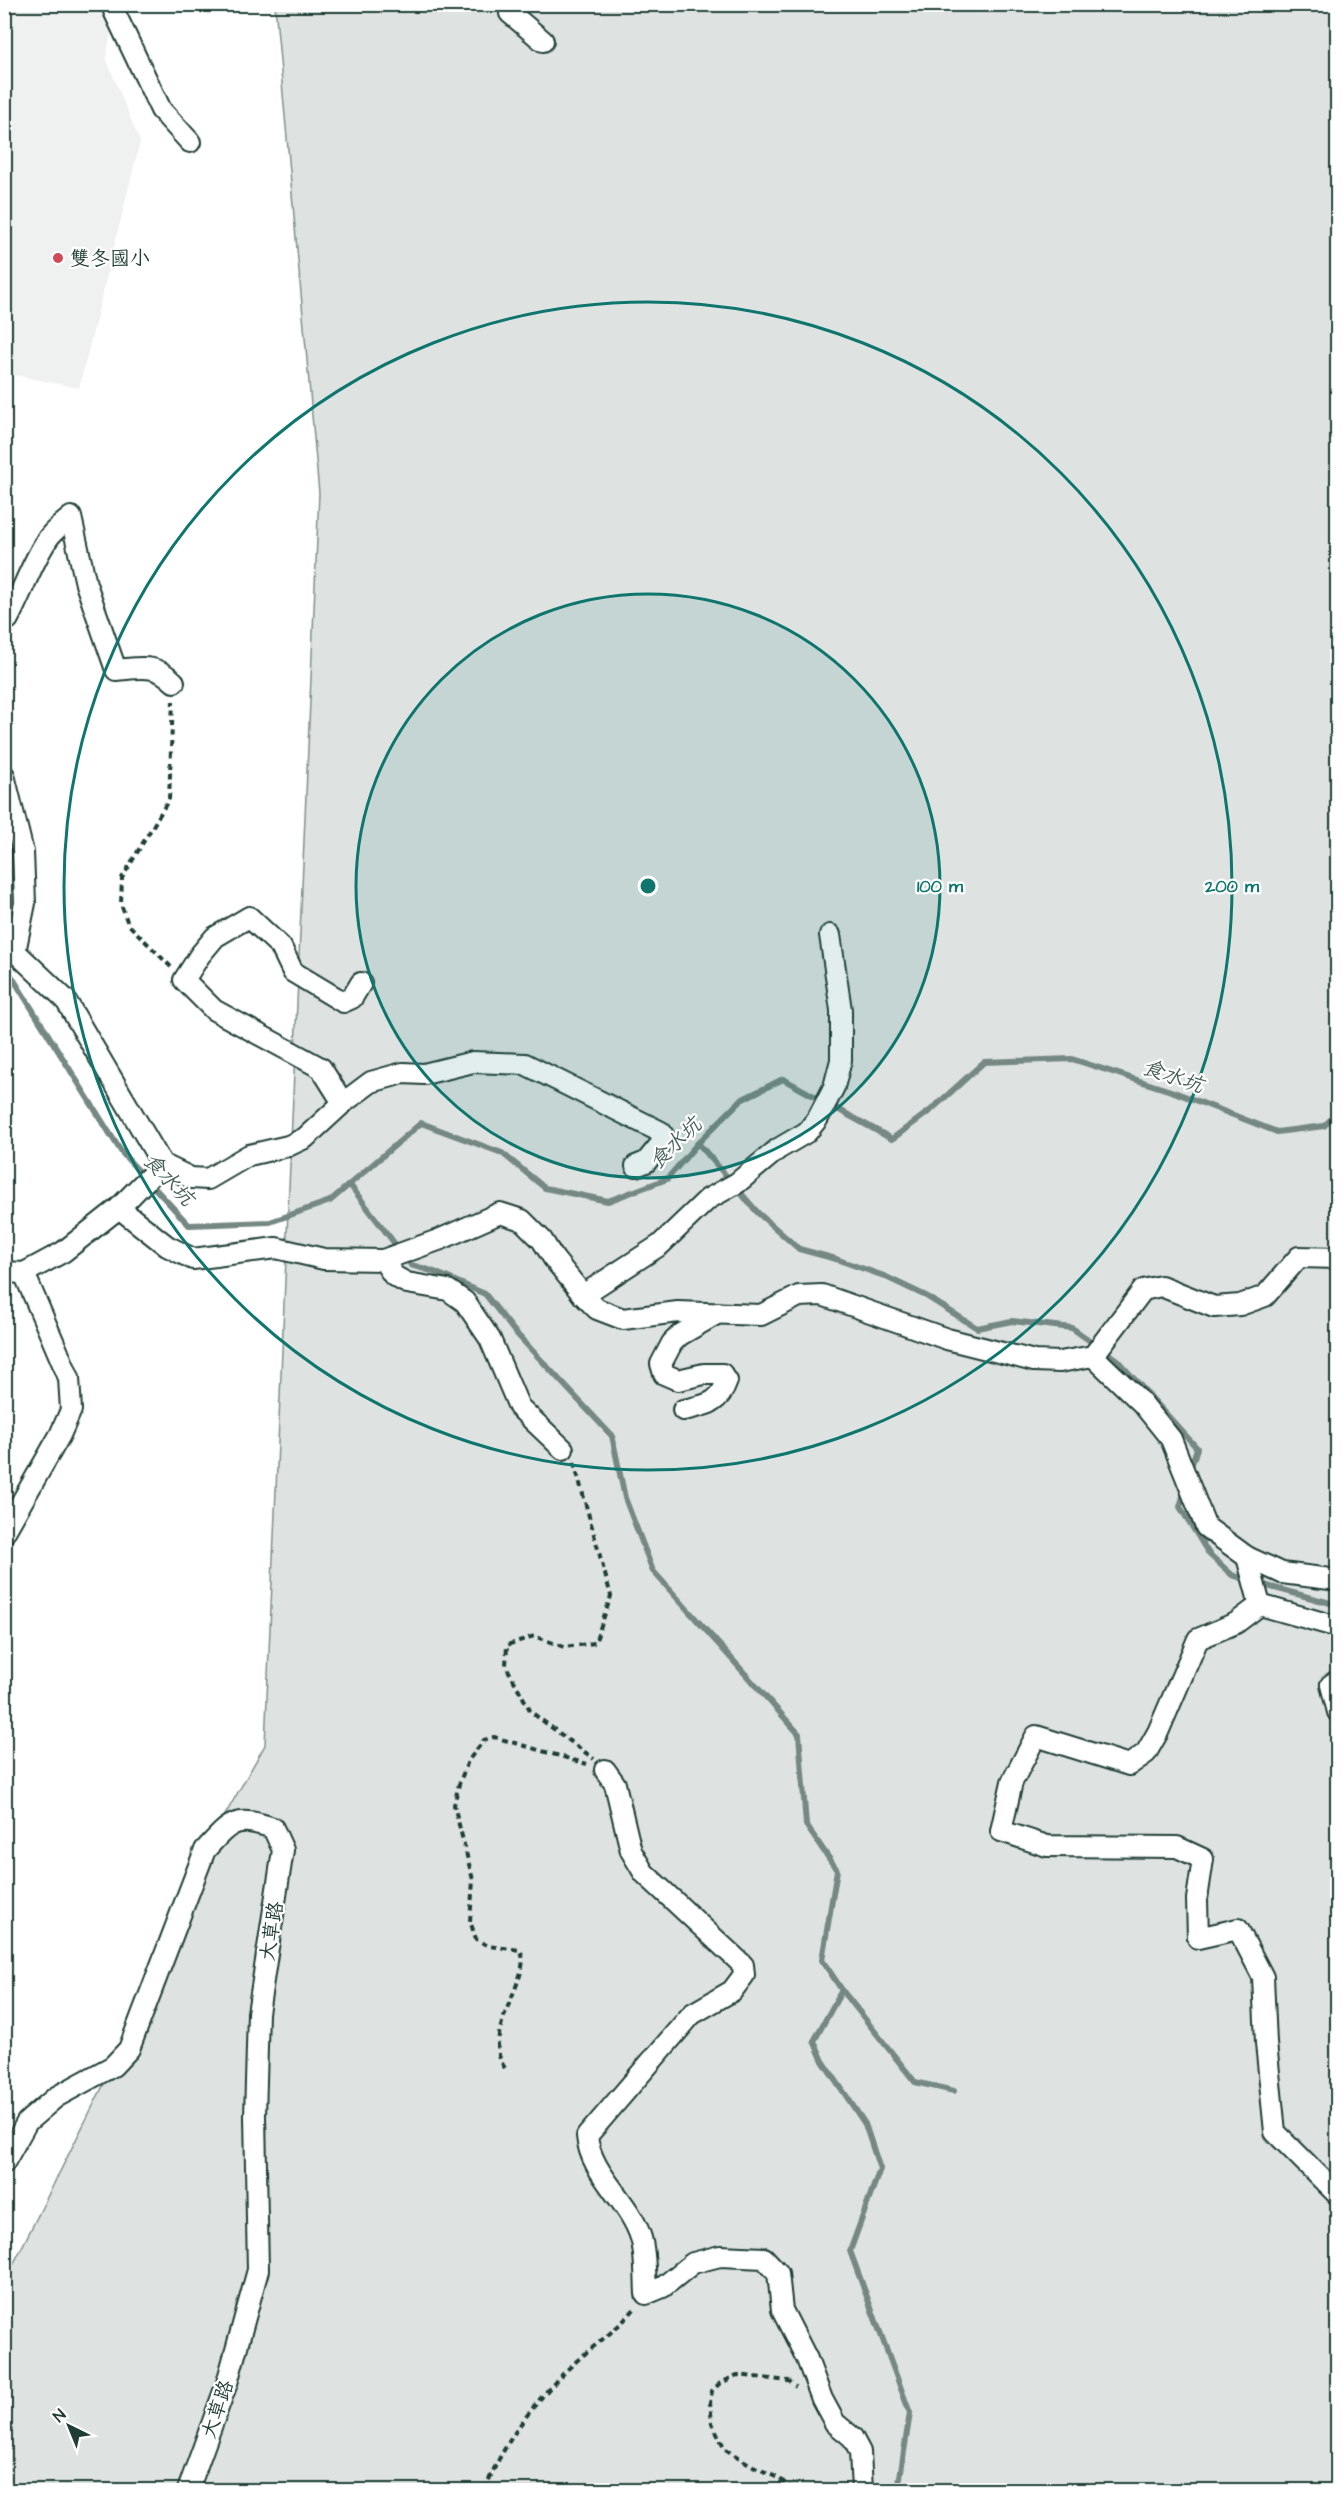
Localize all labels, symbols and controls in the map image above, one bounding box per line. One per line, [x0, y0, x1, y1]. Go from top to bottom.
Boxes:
place label: 雙冬國小 [70, 245, 150, 273]
marker: 雙冬國小 [51, 251, 65, 265]
text: 100 m [917, 874, 964, 899]
text: 200 m [1204, 874, 1260, 899]
centre of rings [638, 876, 658, 896]
water label: 食水坑 [1138, 1053, 1209, 1101]
water label: 食水坑 [643, 1110, 710, 1176]
water label: 食水坑 [137, 1146, 202, 1214]
street label: 大草路 [253, 1898, 291, 1963]
street label: 大草路 [195, 2375, 241, 2442]
north arrow [39, 2396, 99, 2456]
text: N [48, 2404, 71, 2427]

